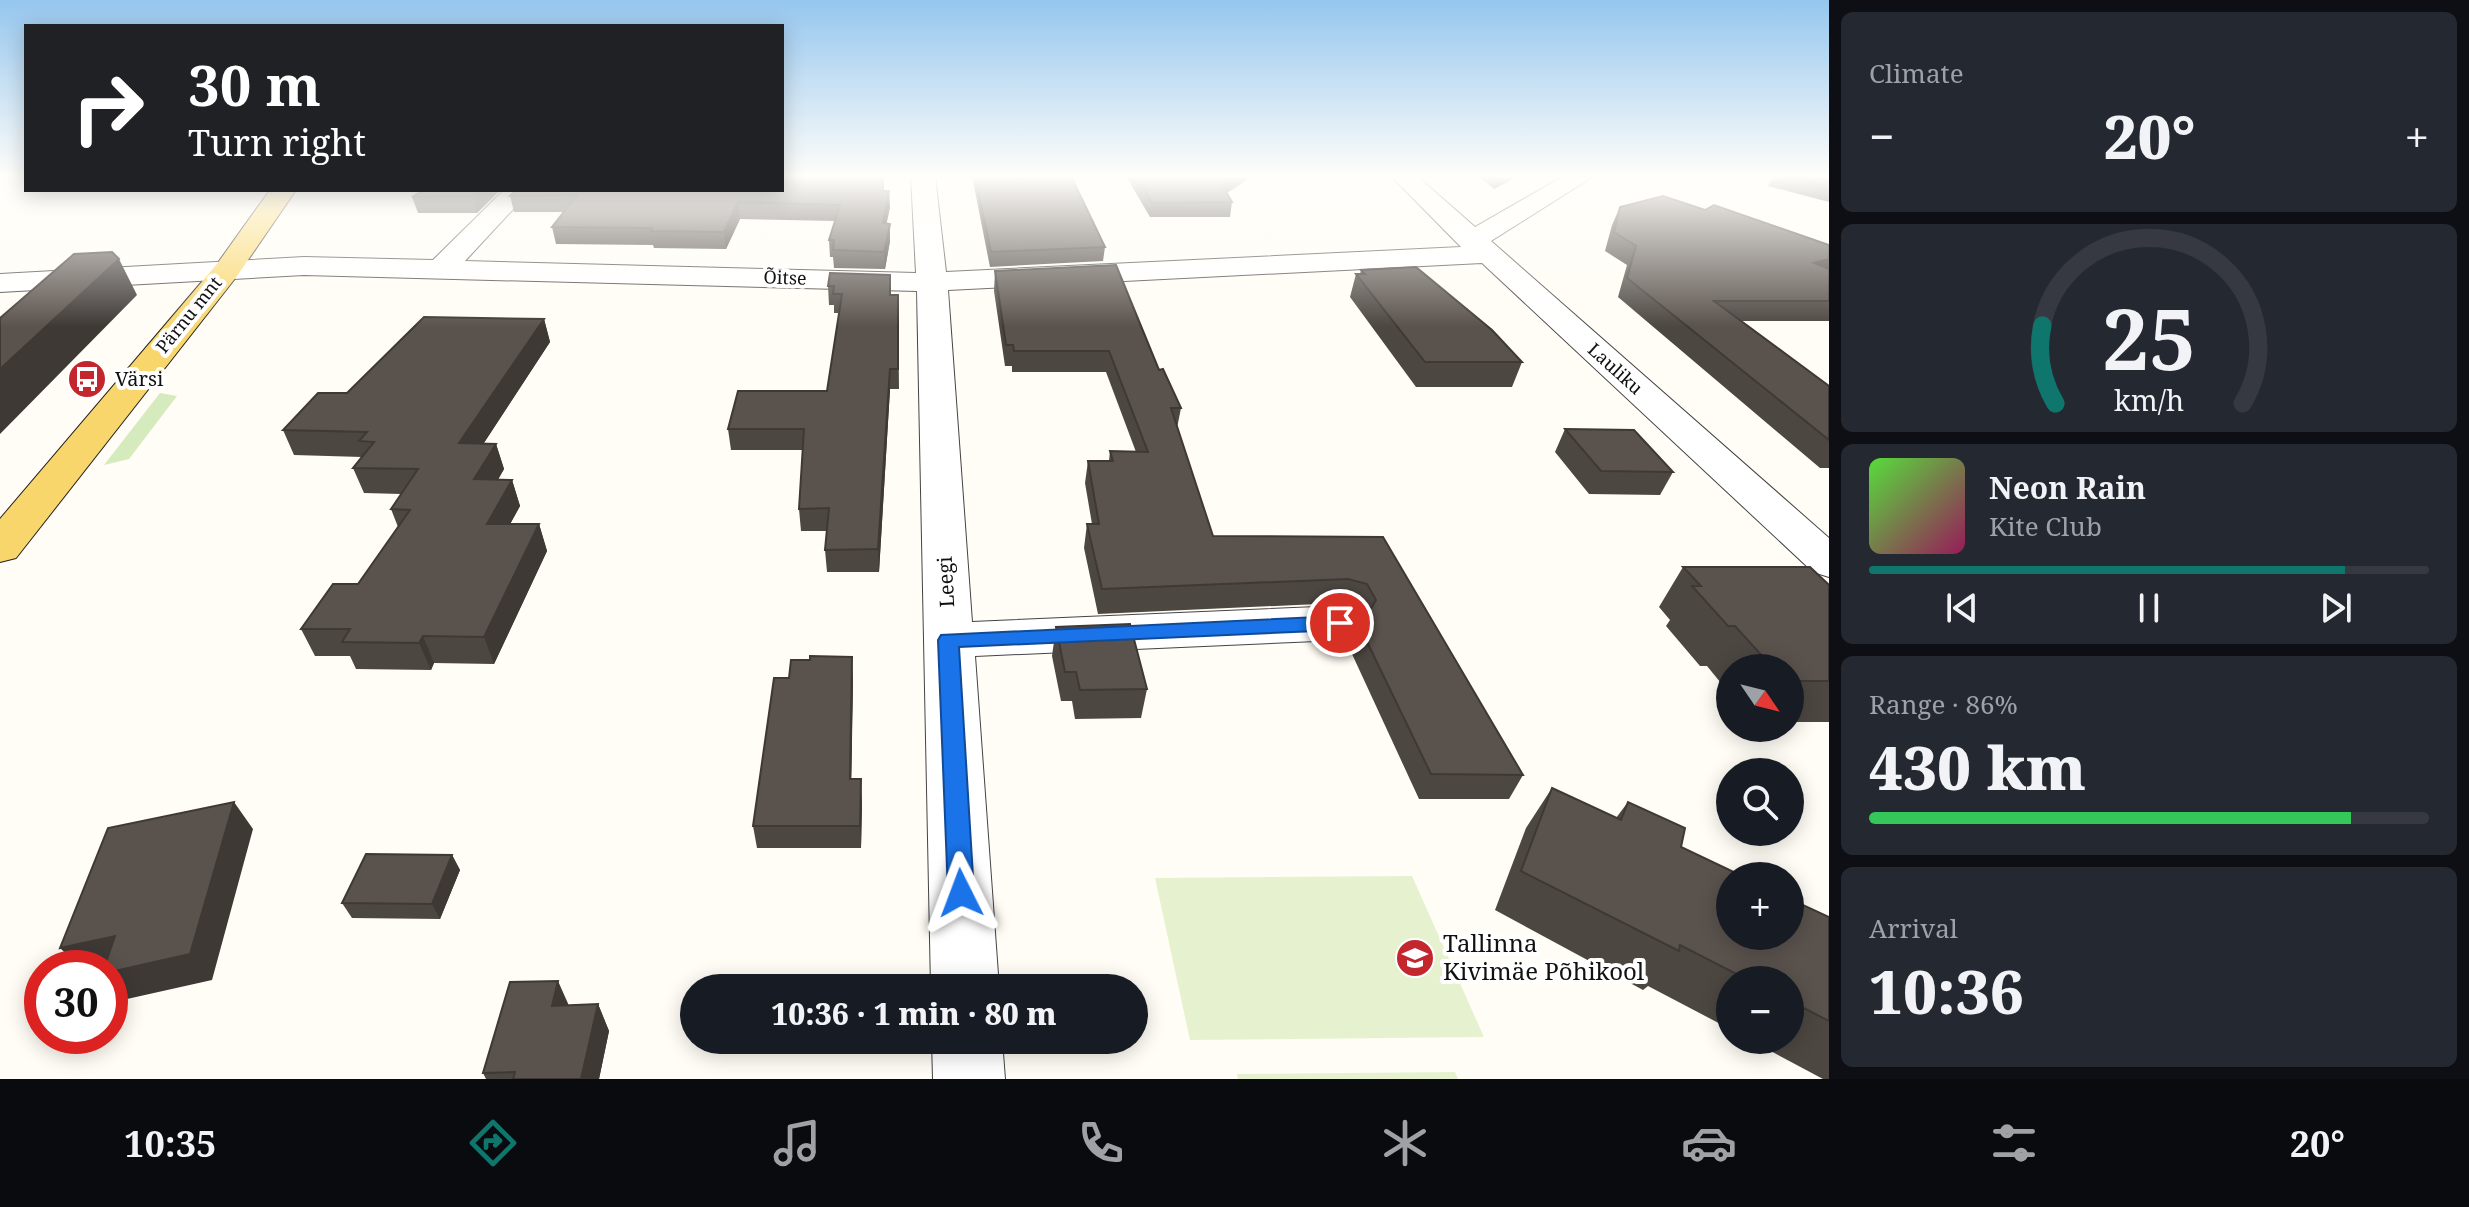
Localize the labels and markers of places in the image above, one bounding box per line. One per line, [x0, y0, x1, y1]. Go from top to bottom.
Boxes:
bus stop icon: Värsi [66, 358, 108, 400]
place label: Värsi [115, 365, 164, 392]
pin [1306, 589, 1374, 657]
place label: Tallinna Kivimäe Põhikool [1443, 926, 1645, 987]
school or university icon: Tallinna Kivimäe Põhikool [1394, 937, 1436, 979]

